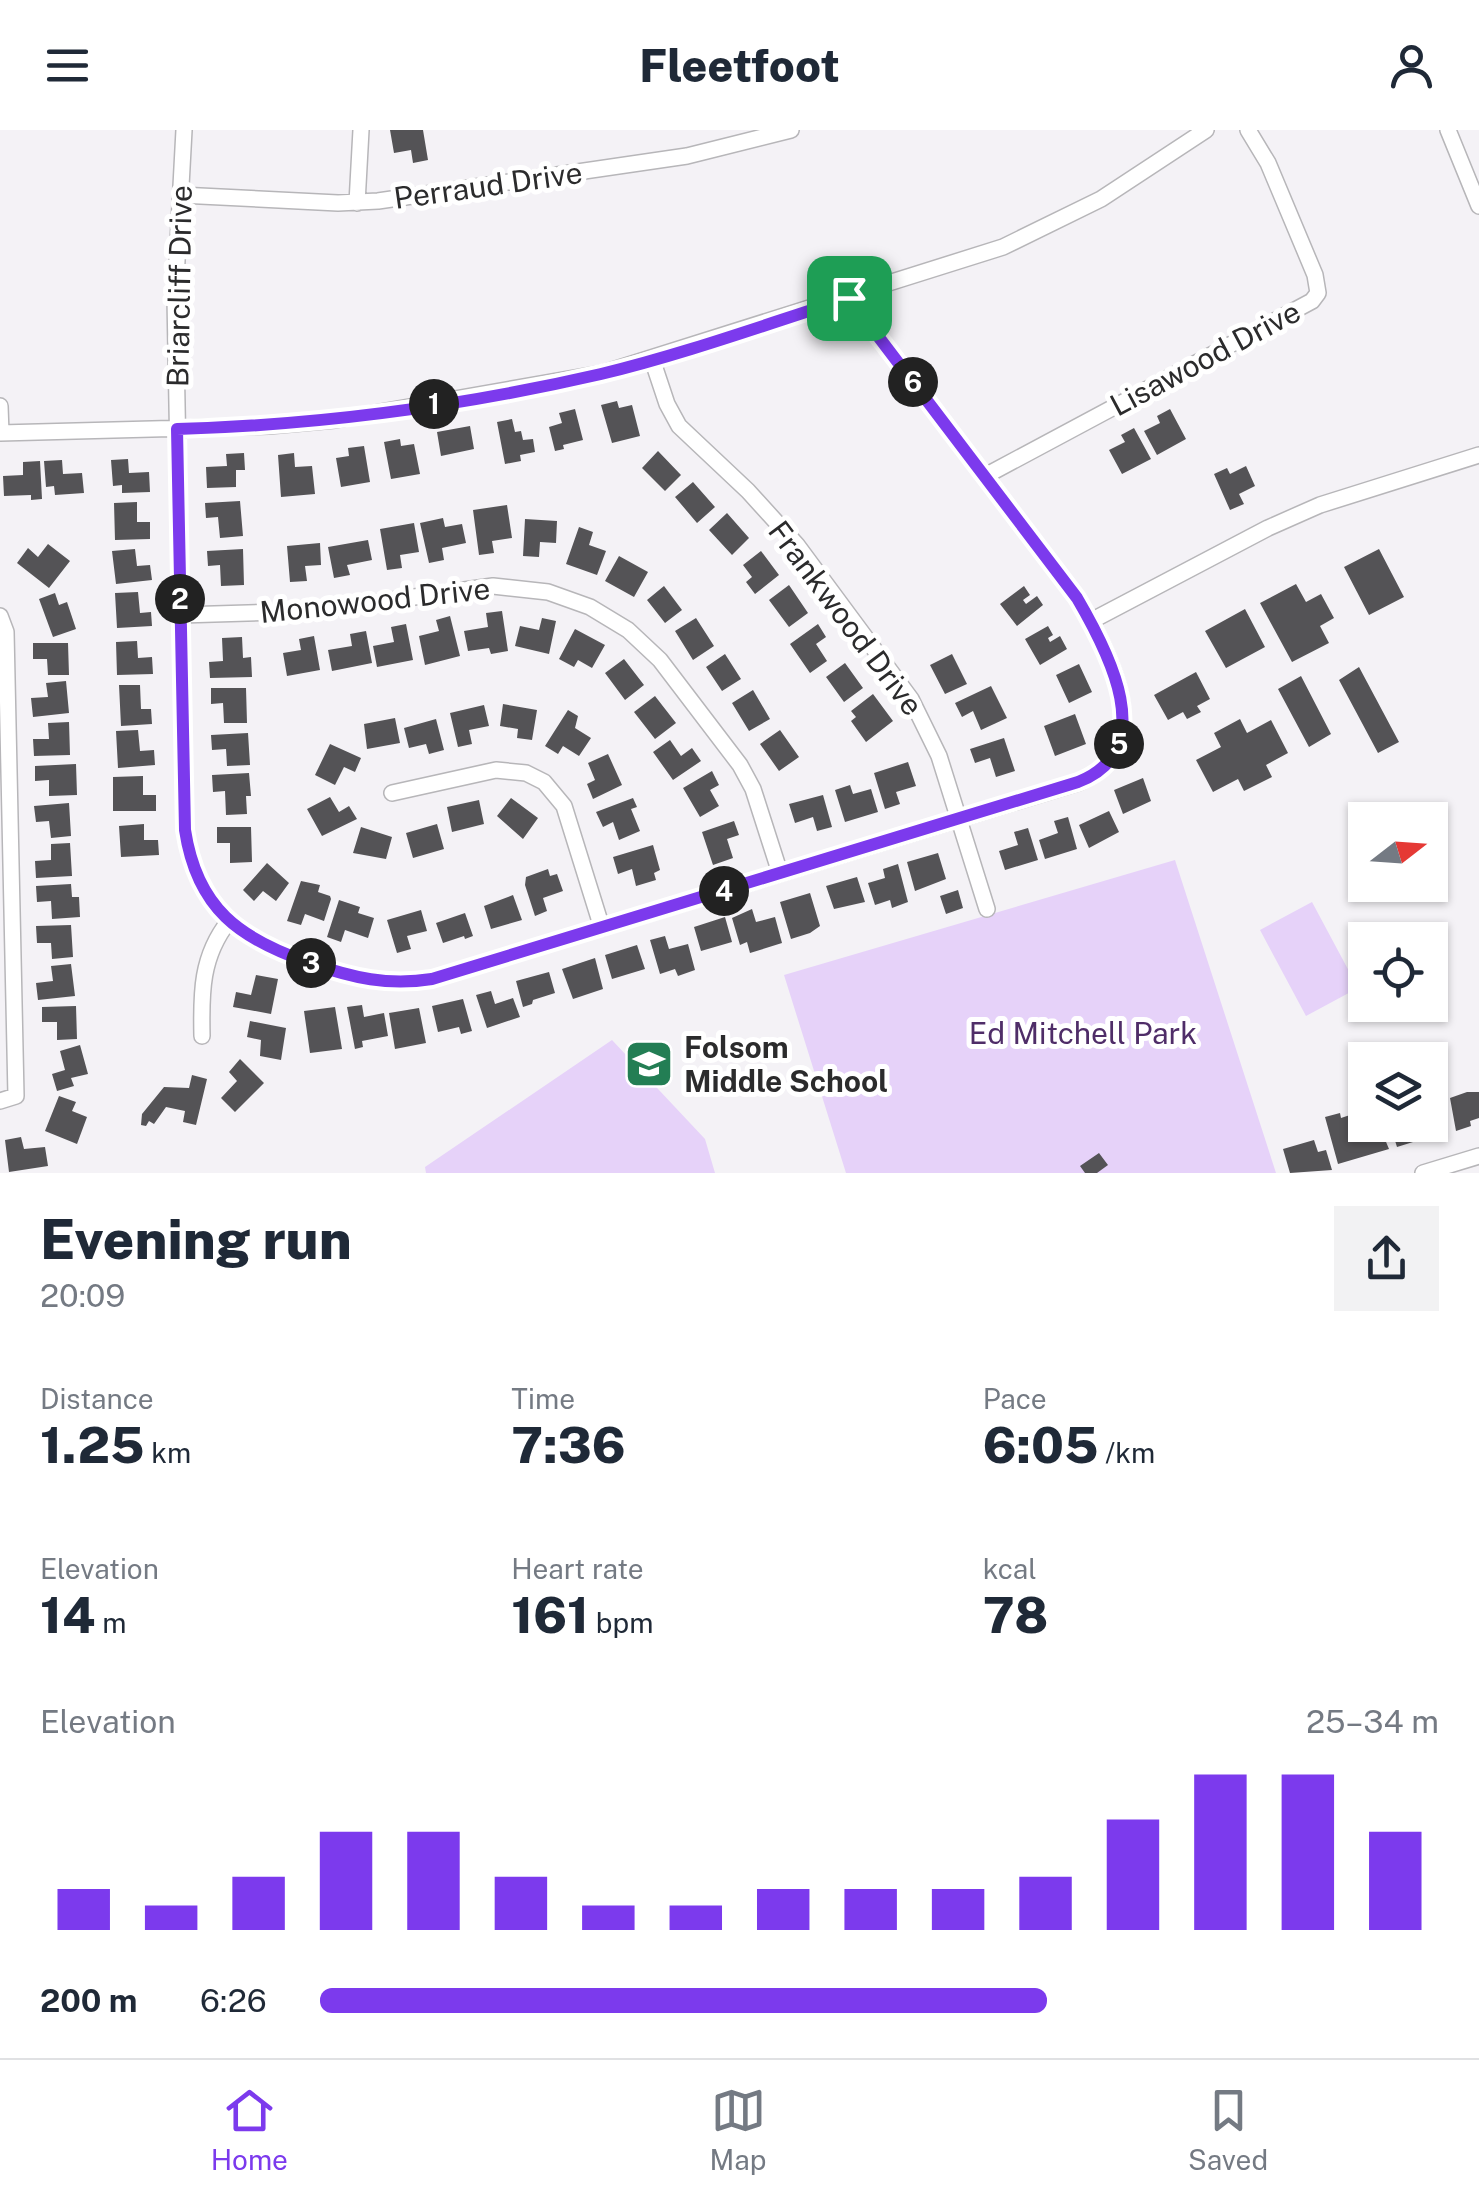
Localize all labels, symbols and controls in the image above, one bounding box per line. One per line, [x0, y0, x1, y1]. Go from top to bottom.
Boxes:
icon: menu [40, 38, 95, 93]
icon: person [1384, 38, 1439, 93]
text: Fleetfoot [639, 39, 840, 92]
street label: Perraud Drive [392, 154, 584, 216]
street label: Briarcliff Drive [159, 185, 199, 387]
pin [807, 256, 892, 341]
icon: arrive [822, 271, 877, 326]
street label: Lisawood Drive [1104, 293, 1306, 423]
pin: 6 [888, 357, 938, 407]
text: 6 [904, 365, 922, 398]
pin: 1 [409, 379, 459, 429]
text: 1 [428, 387, 440, 420]
street label: Frankwood Drive [761, 514, 931, 722]
street label: Monowood Drive [258, 570, 492, 630]
pin: 2 [155, 574, 205, 624]
text: 2 [171, 582, 189, 615]
pin: 5 [1094, 719, 1144, 769]
text: 5 [1110, 727, 1128, 760]
north arrow [1348, 802, 1448, 902]
map controls [1348, 802, 1448, 1142]
pin: 4 [699, 866, 749, 916]
text: 4 [715, 874, 733, 907]
button: locate [1348, 922, 1448, 1022]
pin: 3 [286, 938, 336, 988]
text: 3 [302, 946, 320, 979]
park label: Ed Mitchell Park [969, 1015, 1197, 1051]
place label: Folsom Middle School [684, 1029, 888, 1099]
school or university icon: Folsom Middle School [623, 1038, 675, 1090]
button: layers [1348, 1042, 1448, 1142]
button: share [1334, 1206, 1439, 1311]
text: Evening run [40, 1207, 352, 1271]
text: 20:09 [40, 1277, 125, 1314]
text: Distance [40, 1382, 154, 1415]
text: Time [511, 1382, 575, 1415]
text: Pace [983, 1382, 1047, 1415]
text: 1.25 [40, 1415, 145, 1474]
text: 7:36 [511, 1415, 626, 1474]
text: 6:05 [983, 1415, 1099, 1474]
text: km [145, 1436, 191, 1469]
text: /km [1099, 1436, 1155, 1469]
text: Elevation [40, 1552, 159, 1585]
text: Heart rate [511, 1552, 644, 1585]
text: kcal [983, 1552, 1037, 1585]
text: 14 [40, 1585, 95, 1644]
text: 161 [511, 1585, 589, 1644]
text: 78 [983, 1585, 1048, 1644]
text: m [95, 1606, 126, 1639]
text: bpm [589, 1606, 653, 1639]
text: Elevation [40, 1703, 176, 1740]
text: 25–34 m [1306, 1703, 1439, 1740]
text: 200 m [40, 1982, 137, 2019]
text: 6:26 [200, 1982, 267, 2019]
tab: Home [211, 2083, 288, 2176]
tab: Map [710, 2083, 766, 2176]
tab: Saved [1188, 2083, 1268, 2176]

